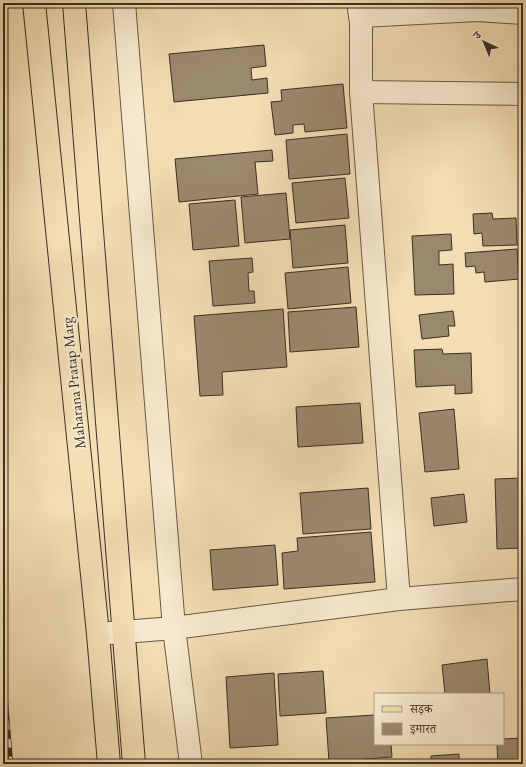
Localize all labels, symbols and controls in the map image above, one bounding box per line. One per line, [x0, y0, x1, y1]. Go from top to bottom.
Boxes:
north arrow [464, 22, 504, 62]
text: उ [469, 27, 485, 42]
street label: Maharana Pratap Marg [57, 316, 89, 450]
legend [374, 693, 504, 745]
text: सड़क [409, 701, 434, 717]
text: इमारत [409, 721, 437, 737]

